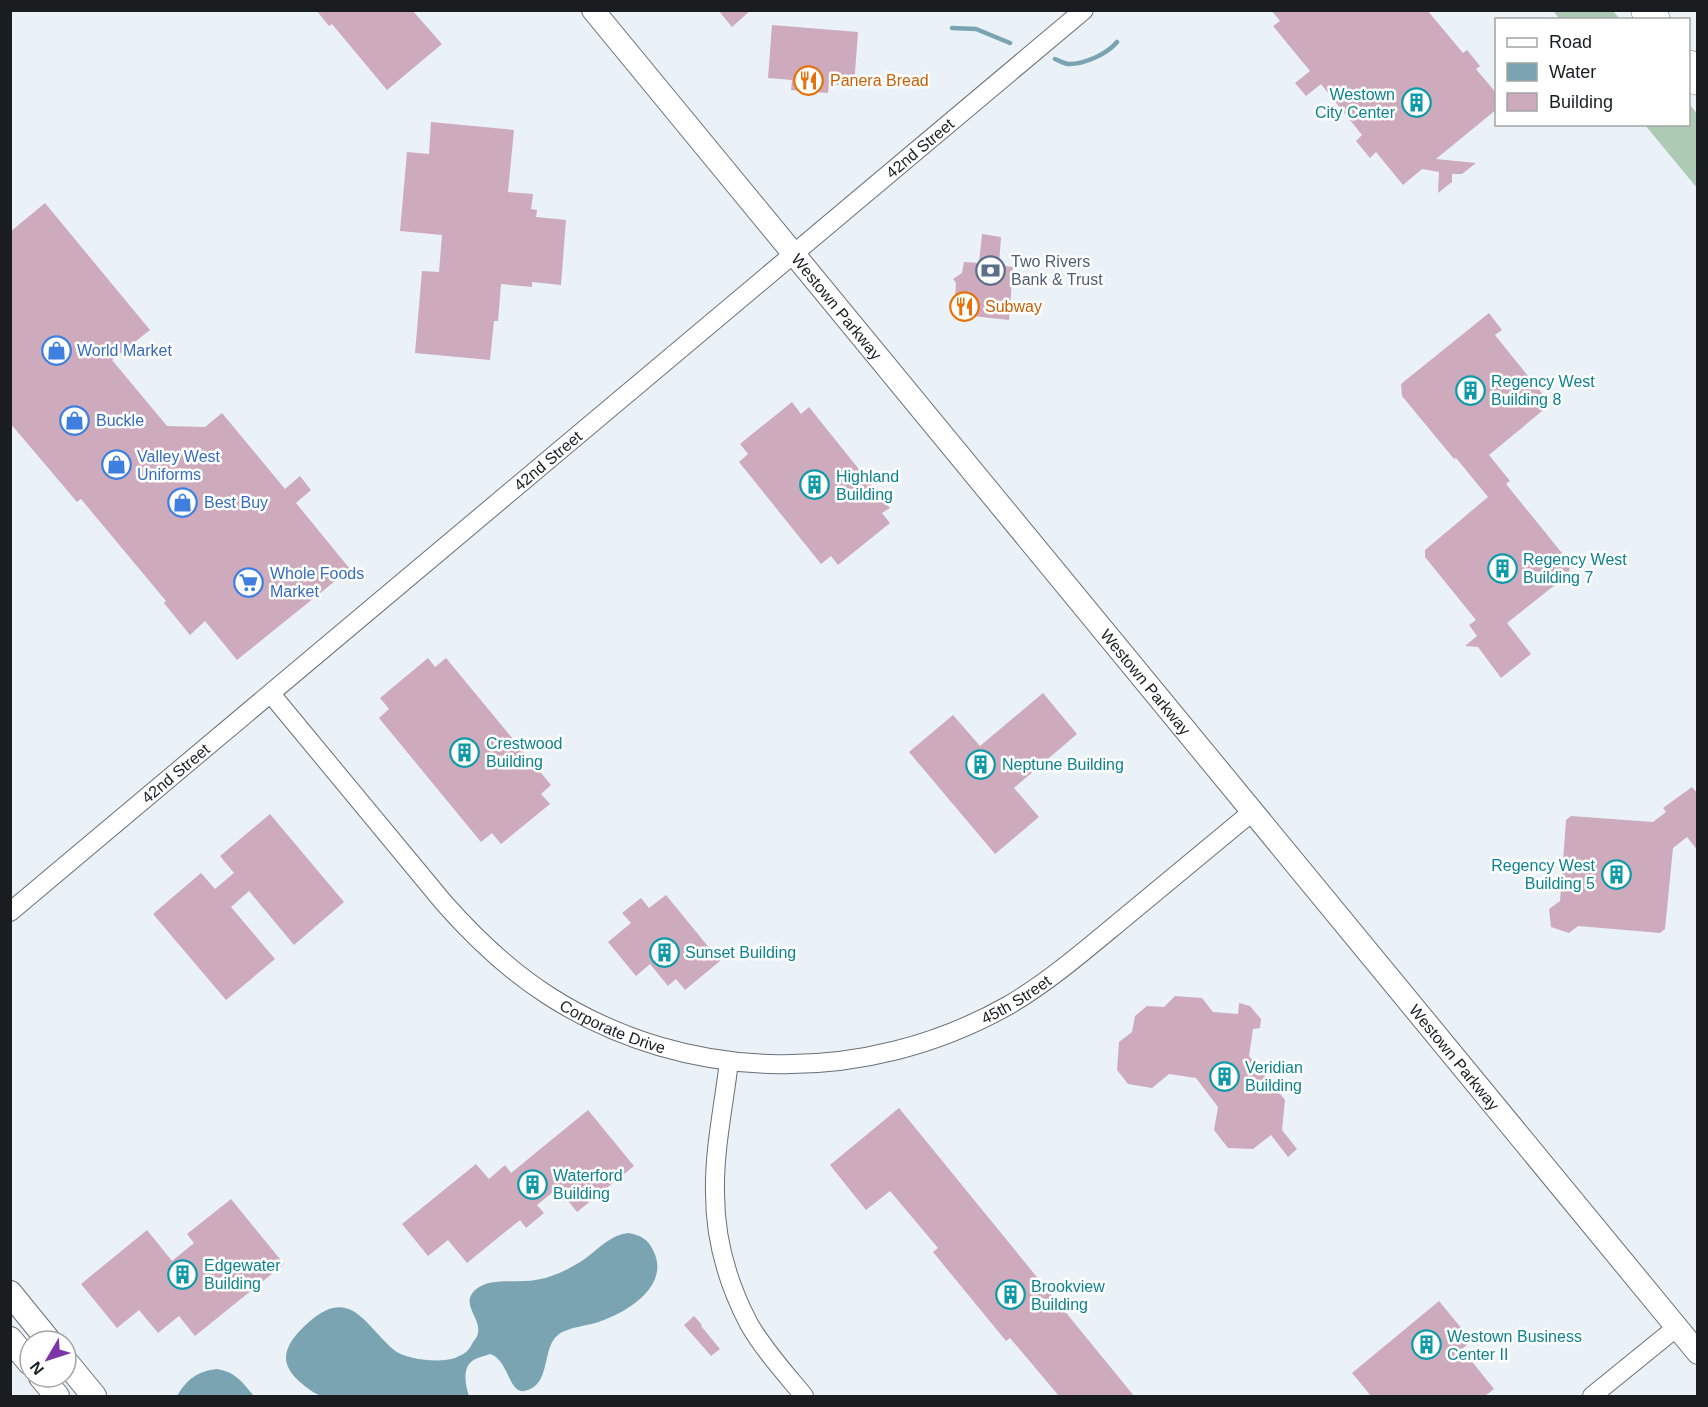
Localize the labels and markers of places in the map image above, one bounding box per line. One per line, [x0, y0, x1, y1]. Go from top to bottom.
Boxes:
restaurant icon: Panera Bread [793, 64, 825, 96]
place label: Panera Bread [830, 72, 929, 89]
place label: Westown City Center [1315, 86, 1396, 121]
building icon: Westown City Center [1400, 87, 1432, 119]
place label: Two Rivers Bank & Trust [1011, 253, 1103, 288]
bank icon: Two Rivers Bank & Trust [974, 254, 1006, 286]
restaurant icon: Subway [948, 290, 980, 322]
place label: Subway [985, 298, 1042, 315]
shop icon: World Market [40, 334, 72, 366]
place label: World Market [77, 342, 172, 359]
place label: Regency West Building 8 [1491, 373, 1595, 408]
building icon: Regency West Building 8 [1454, 374, 1486, 406]
shop icon: Buckle [59, 404, 91, 436]
place label: Buckle [96, 412, 144, 429]
place label: Valley West Uniforms [137, 448, 221, 483]
shop icon: Valley West Uniforms [100, 449, 132, 481]
place label: Highland Building [836, 468, 899, 503]
building icon: Highland Building [799, 469, 831, 501]
shop icon: Best Buy [167, 486, 199, 518]
place label: Best Buy [204, 494, 268, 511]
place label: Regency West Building 7 [1523, 551, 1627, 586]
building icon: Regency West Building 7 [1486, 552, 1518, 584]
place label: Whole Foods Market [270, 565, 364, 600]
supermarket icon: Whole Foods Market [233, 566, 265, 598]
place label: Crestwood Building [486, 735, 562, 770]
building icon: Crestwood Building [449, 736, 481, 768]
building icon: Neptune Building [965, 748, 997, 780]
place label: Neptune Building [1002, 756, 1124, 773]
place label: Regency West Building 5 [1491, 857, 1596, 892]
building icon: Regency West Building 5 [1600, 858, 1632, 890]
building icon: Sunset Building [648, 936, 680, 968]
place label: Sunset Building [685, 944, 796, 961]
place label: Veridian Building [1245, 1059, 1303, 1094]
building icon: Veridian Building [1208, 1060, 1240, 1092]
place label: Waterford Building [553, 1167, 623, 1202]
building icon: Waterford Building [516, 1168, 548, 1200]
place label: Edgewater Building [204, 1257, 281, 1292]
building icon: Edgewater Building [167, 1258, 199, 1290]
place label: Brookview Building [1031, 1278, 1105, 1313]
building icon: Brookview Building [994, 1279, 1026, 1311]
place label: Westown Business Center II [1447, 1328, 1582, 1363]
building icon: Westown Business Center II [1410, 1329, 1442, 1361]

